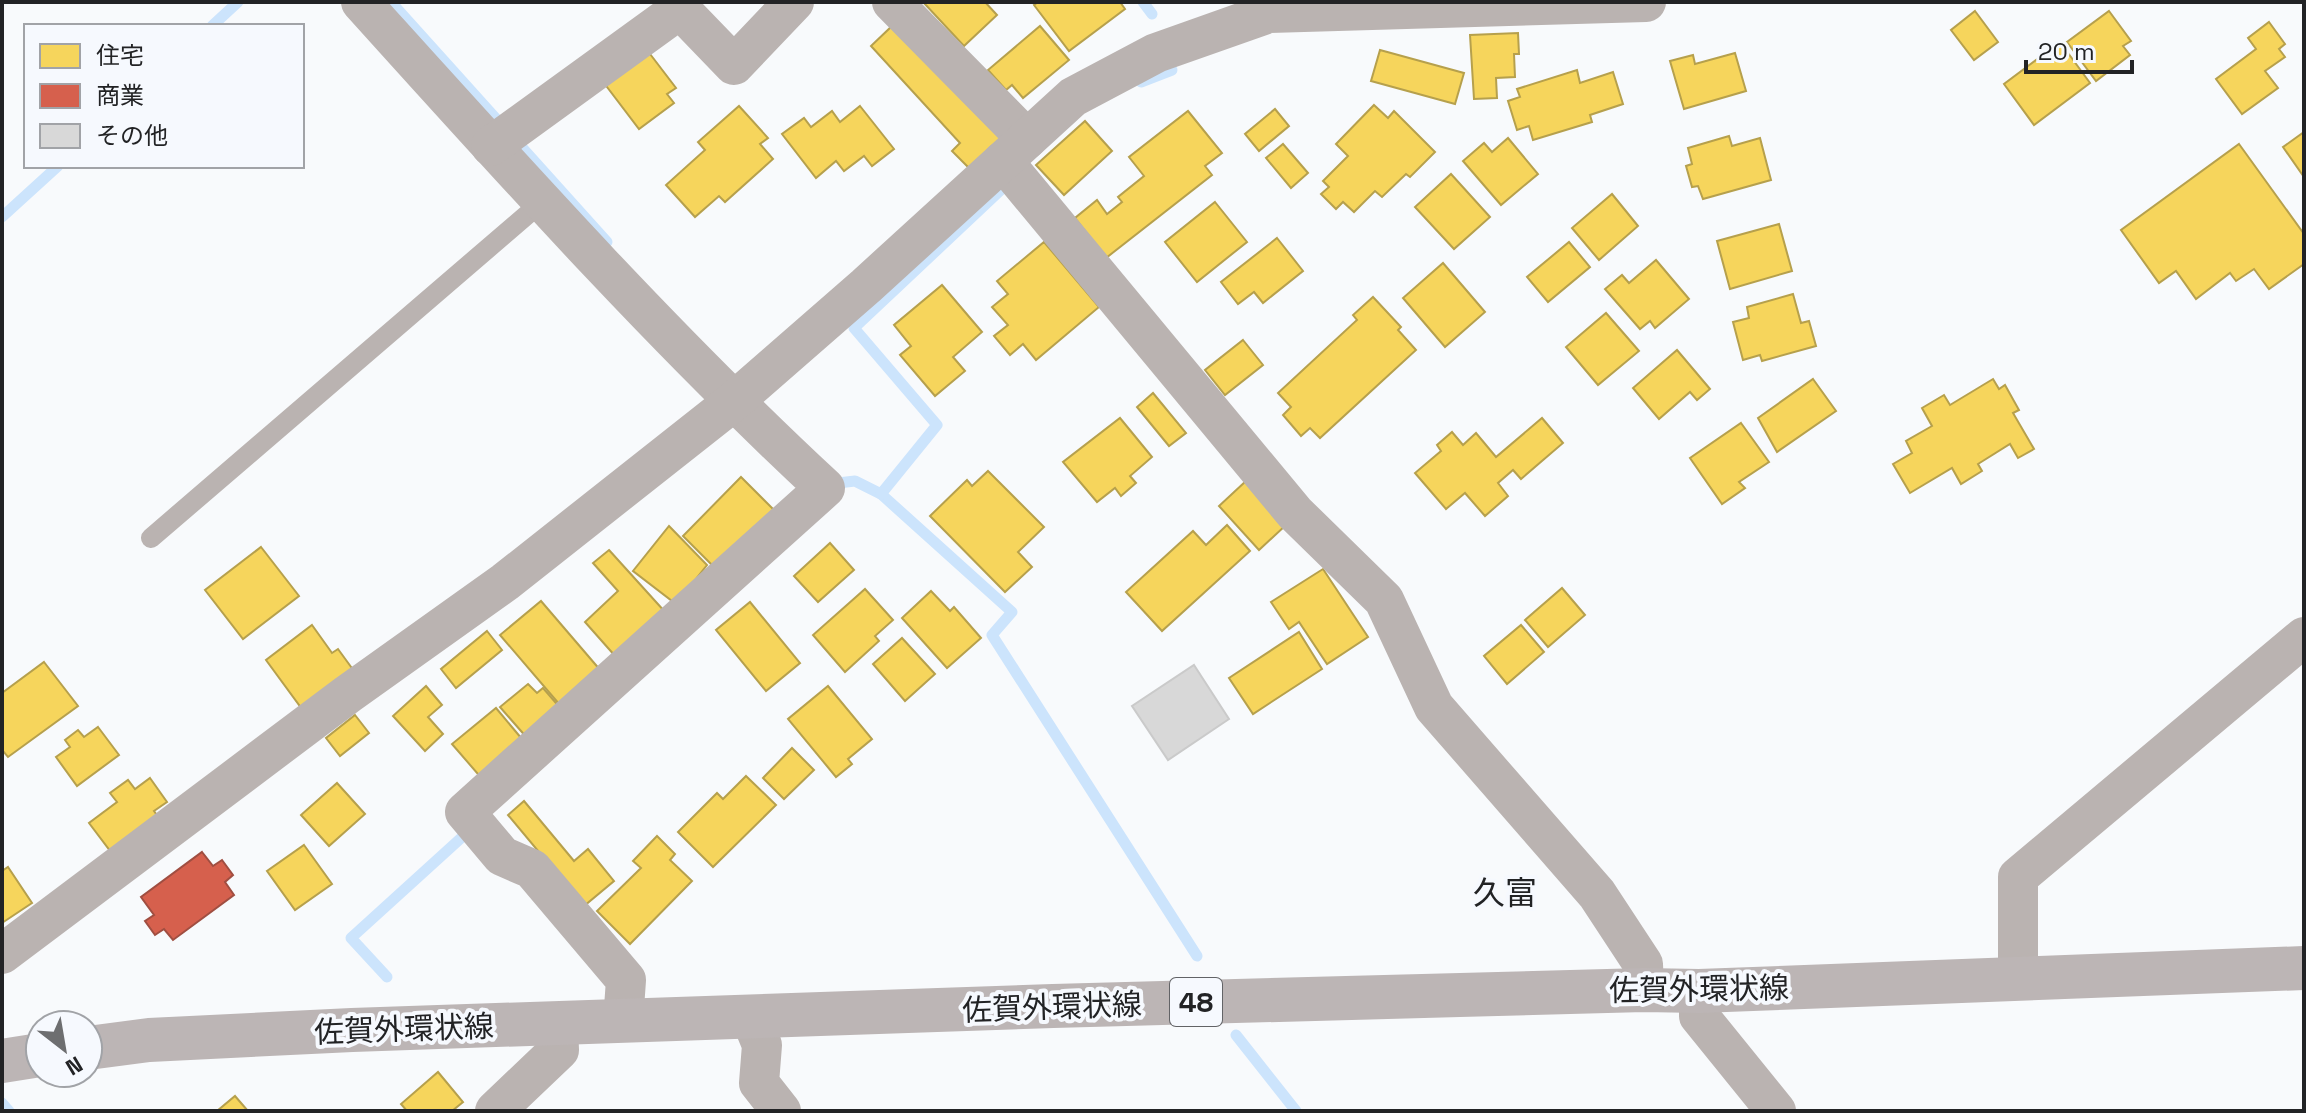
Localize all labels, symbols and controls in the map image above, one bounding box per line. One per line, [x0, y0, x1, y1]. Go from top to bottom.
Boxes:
legend [24, 24, 304, 168]
scale bar [2026, 24, 2132, 74]
text: 20 m [2038, 36, 2095, 67]
text: 住宅 [96, 40, 144, 71]
text: 商業 [96, 80, 144, 111]
text: その他 [96, 120, 168, 151]
district label: 久富 [1473, 873, 1537, 913]
street label: 佐賀外環状線 [1609, 968, 1789, 1010]
road number: 48 [1170, 978, 1222, 1026]
street label: 佐賀外環状線 [961, 984, 1143, 1030]
street label: 佐賀外環状線 [313, 1006, 495, 1052]
north arrow [24, 1009, 104, 1089]
text: N [61, 1050, 88, 1082]

